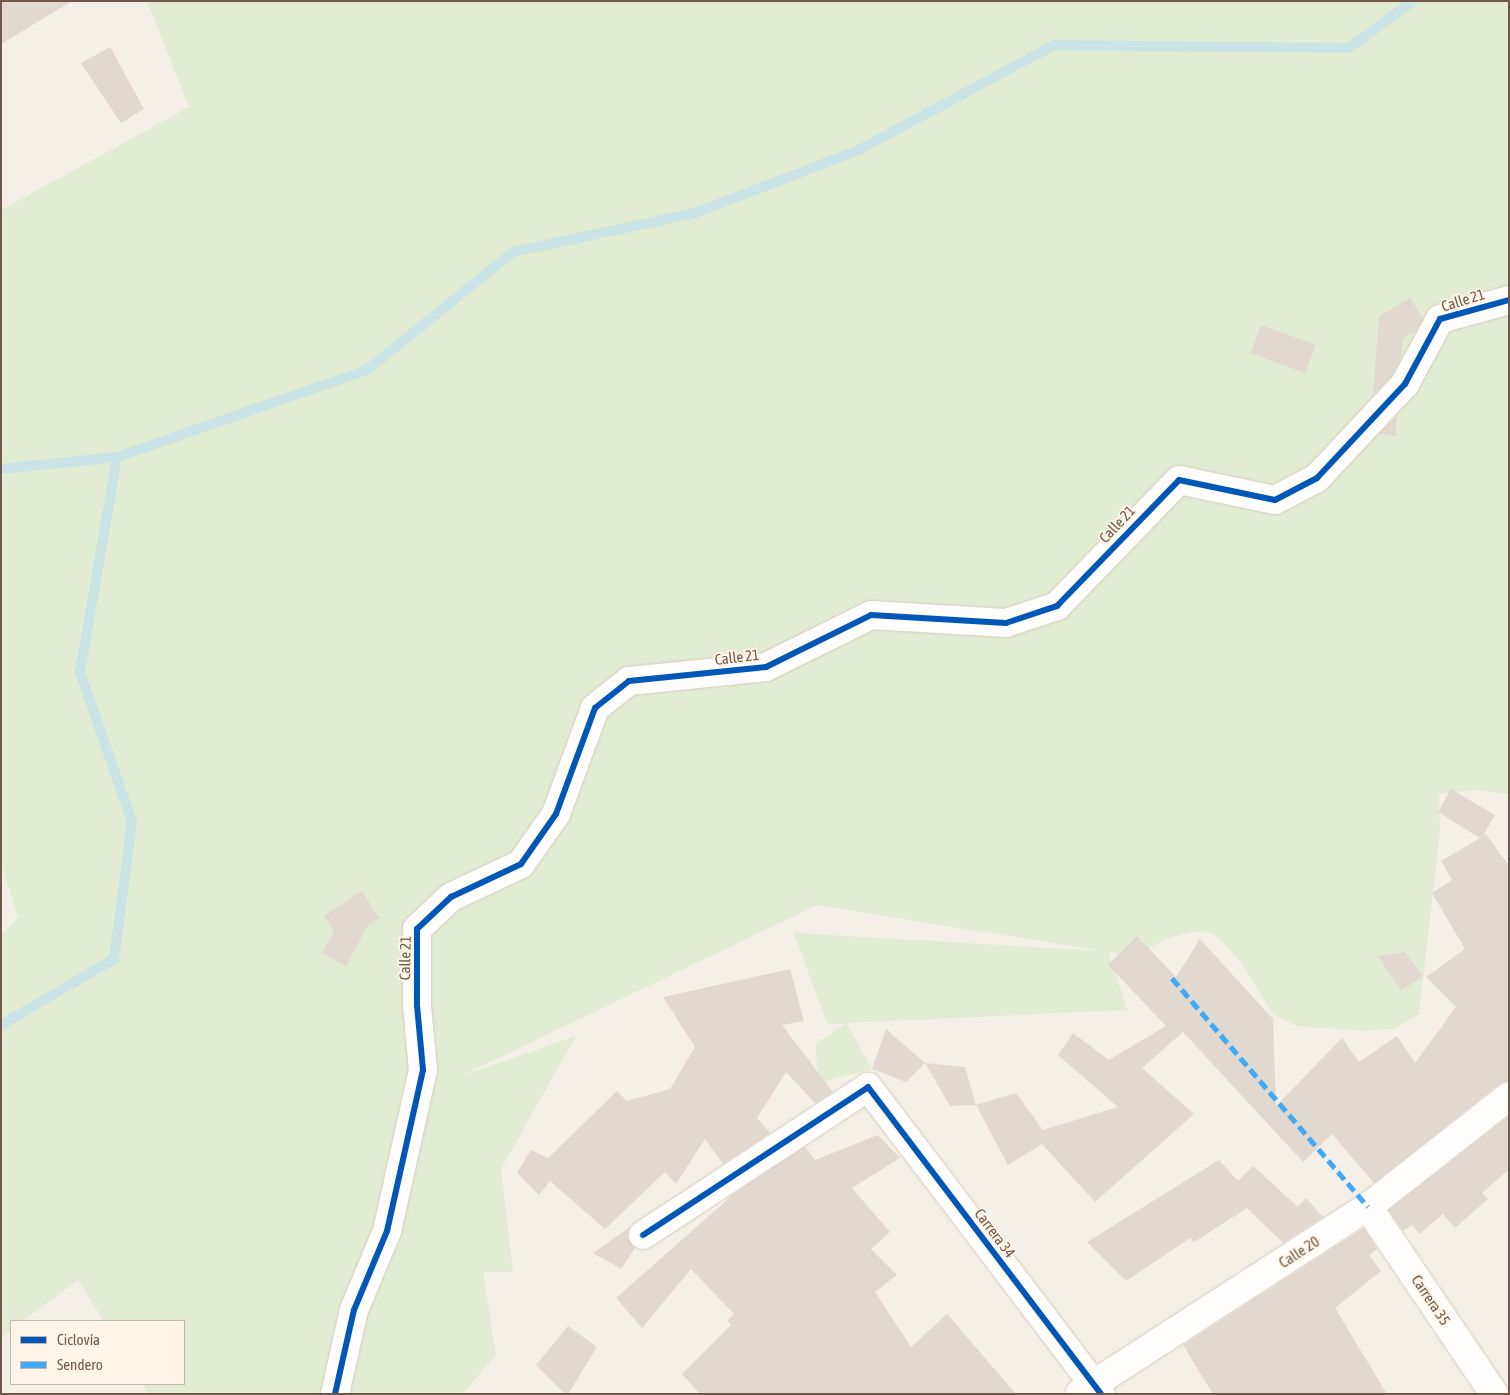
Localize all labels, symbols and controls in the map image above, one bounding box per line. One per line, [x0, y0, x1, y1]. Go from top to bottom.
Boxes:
street label: Calle 21 [1439, 285, 1487, 315]
street label: Calle 21 [1095, 502, 1139, 546]
street label: Calle 21 [714, 645, 760, 669]
street label: Calle 21 [396, 936, 414, 980]
street label: Carrera 34 [971, 1205, 1019, 1261]
street label: Calle 20 [1275, 1232, 1323, 1272]
street label: Carrera 35 [1408, 1271, 1454, 1329]
legend [10, 1320, 185, 1385]
text: Ciclovía [57, 1331, 100, 1348]
text: Sendero [57, 1356, 103, 1373]

